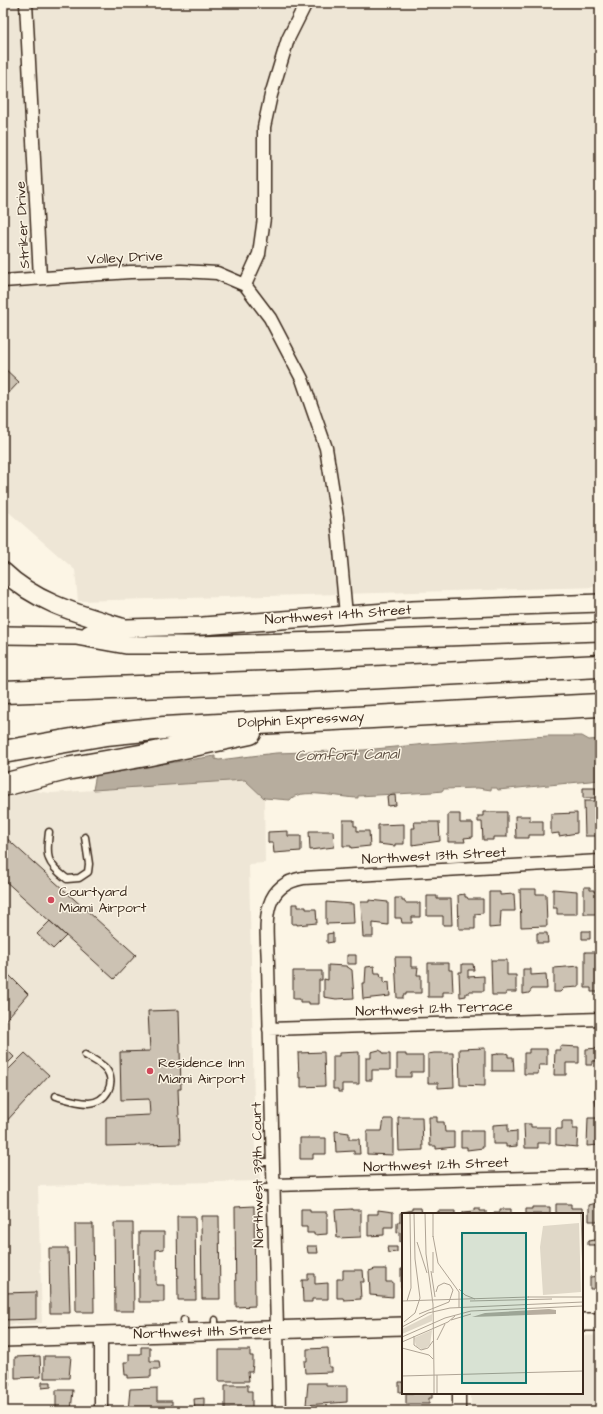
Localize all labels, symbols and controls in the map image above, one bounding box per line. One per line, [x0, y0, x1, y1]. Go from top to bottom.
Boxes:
street label: Striker Drive [11, 180, 35, 269]
street label: Volley Drive [87, 246, 164, 270]
street label: Northwest 14th Street [264, 600, 412, 630]
street label: Dolphin Expressway [237, 707, 365, 733]
water label: Comfort Canal [295, 744, 401, 766]
street label: Northwest 13th Street [361, 842, 507, 870]
place label: Courtyard Miami Airport [59, 882, 147, 918]
marker: Courtyard Miami Airport [46, 895, 56, 905]
street label: Northwest 12th Terrace [355, 996, 513, 1022]
place label: Residence Inn Miami Airport [158, 1053, 246, 1089]
marker: Residence Inn Miami Airport [145, 1066, 155, 1076]
street label: Northwest 39th Court [247, 1102, 269, 1248]
street label: Northwest 12th Street [363, 1152, 509, 1178]
inset map [402, 1213, 583, 1394]
street label: Northwest 11th Street [133, 1320, 273, 1344]

